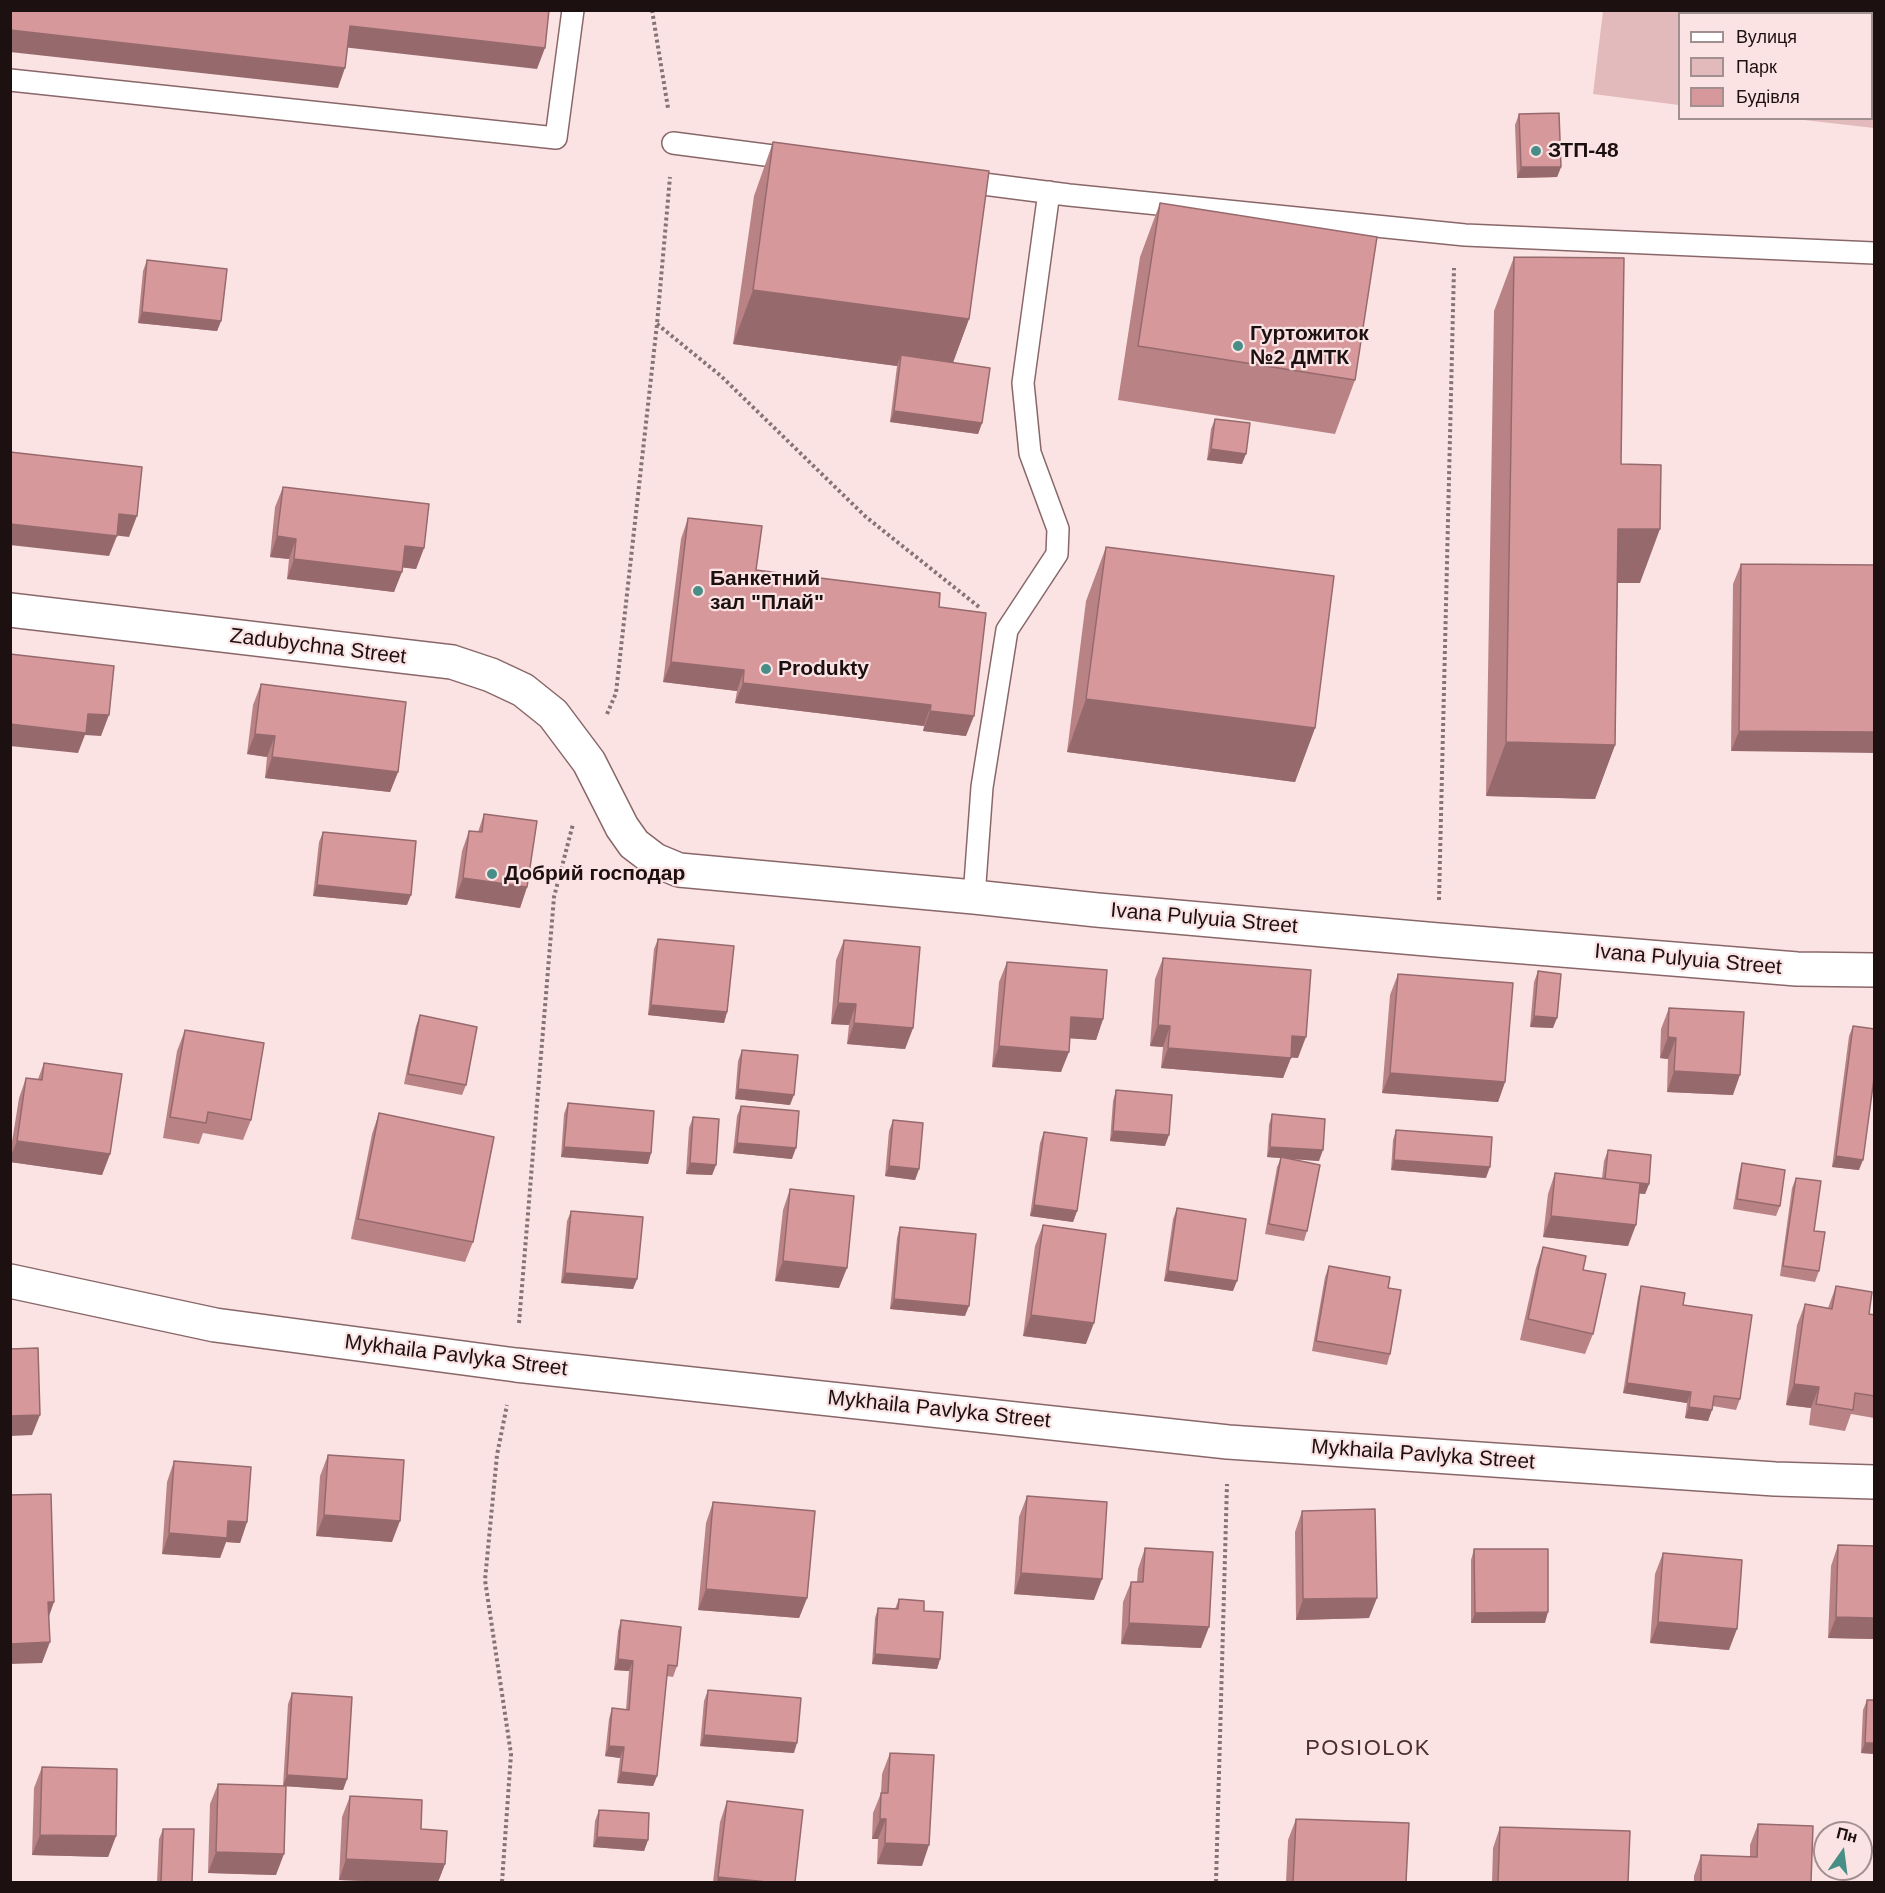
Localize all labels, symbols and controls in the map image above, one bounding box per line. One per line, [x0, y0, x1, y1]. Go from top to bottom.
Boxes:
legend [1678, 12, 1873, 120]
text: Вулиця [1736, 27, 1797, 47]
text: Парк [1736, 57, 1777, 77]
text: Будівля [1736, 87, 1800, 107]
place label: ЗТП-48 [1548, 138, 1619, 164]
marker: ЗТП-48 [1529, 144, 1543, 158]
place label: Гуртожиток №2 ДМТК [1250, 321, 1369, 371]
marker: Гуртожиток №2 ДМТК [1231, 339, 1245, 353]
place label: Банкетний зал "Плай" [710, 566, 824, 616]
marker: Банкетний зал "Плай" [691, 584, 705, 598]
street label: Zadubychna Street [228, 624, 408, 670]
place label: Produkty [778, 656, 869, 682]
marker: Produkty [759, 662, 773, 676]
place label: Добрий господар [504, 861, 685, 887]
marker: Добрий господар [485, 867, 499, 881]
street label: Ivana Pulyuia Street [1109, 898, 1299, 940]
street label: Ivana Pulyuia Street [1593, 939, 1783, 981]
street label: Mykhaila Pavlyka Street [343, 1330, 569, 1382]
street label: Mykhaila Pavlyka Street [826, 1386, 1052, 1434]
street label: Mykhaila Pavlyka Street [1310, 1435, 1536, 1475]
district label: POSIOLOK [1305, 1736, 1431, 1762]
north arrow [1813, 1821, 1873, 1881]
text: Пн [1835, 1824, 1859, 1846]

